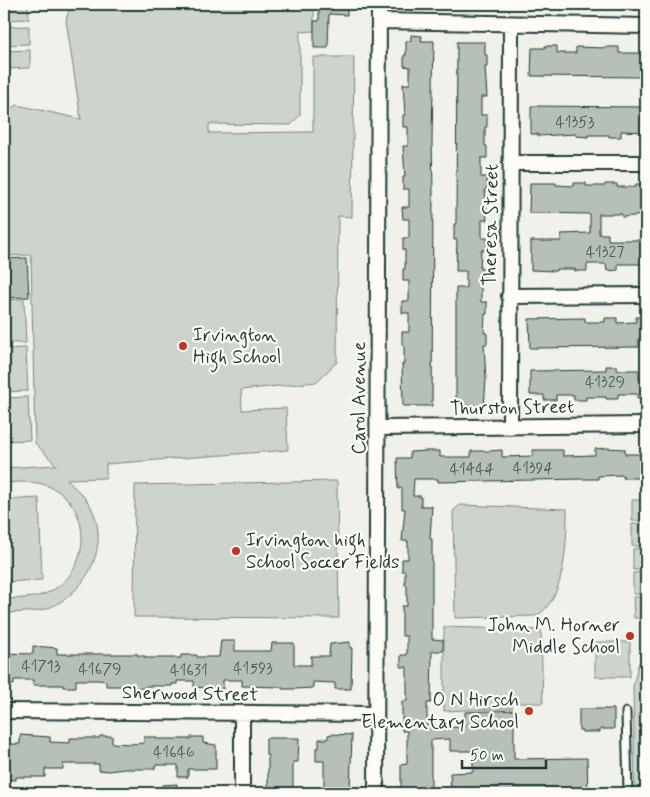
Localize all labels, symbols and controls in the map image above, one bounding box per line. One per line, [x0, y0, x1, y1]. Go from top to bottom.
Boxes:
house number: 41353 [555, 112, 595, 133]
street label: Theresa Street [477, 164, 505, 286]
house number: 41327 [586, 242, 624, 263]
place label: Irvington High School [193, 323, 282, 373]
marker: Irvington High School [177, 340, 189, 352]
street label: Carol Avenue [347, 341, 372, 455]
house number: 41329 [585, 372, 625, 393]
street label: Thurston Street [450, 394, 574, 422]
house number: 41394 [513, 458, 553, 479]
house number: 41444 [450, 459, 495, 480]
place label: Irvington high School Soccer Fields [246, 528, 399, 575]
marker: Irvington high School Soccer Fields [230, 545, 242, 557]
place label: John M. Horner Middle School [487, 613, 620, 660]
marker: John M. Horner Middle School [624, 630, 636, 642]
house number: 41713 [21, 656, 61, 677]
house number: 41593 [233, 658, 273, 679]
house number: 41679 [79, 659, 121, 680]
house number: 41631 [170, 660, 208, 681]
street label: Sherwood Street [122, 680, 258, 708]
place label: O N Hirsch Elementary School [361, 688, 519, 735]
marker: O N Hirsch Elementary School [523, 705, 535, 717]
scale bar [462, 737, 546, 769]
house number: 41646 [153, 742, 195, 763]
text: 50 m [470, 746, 504, 766]

